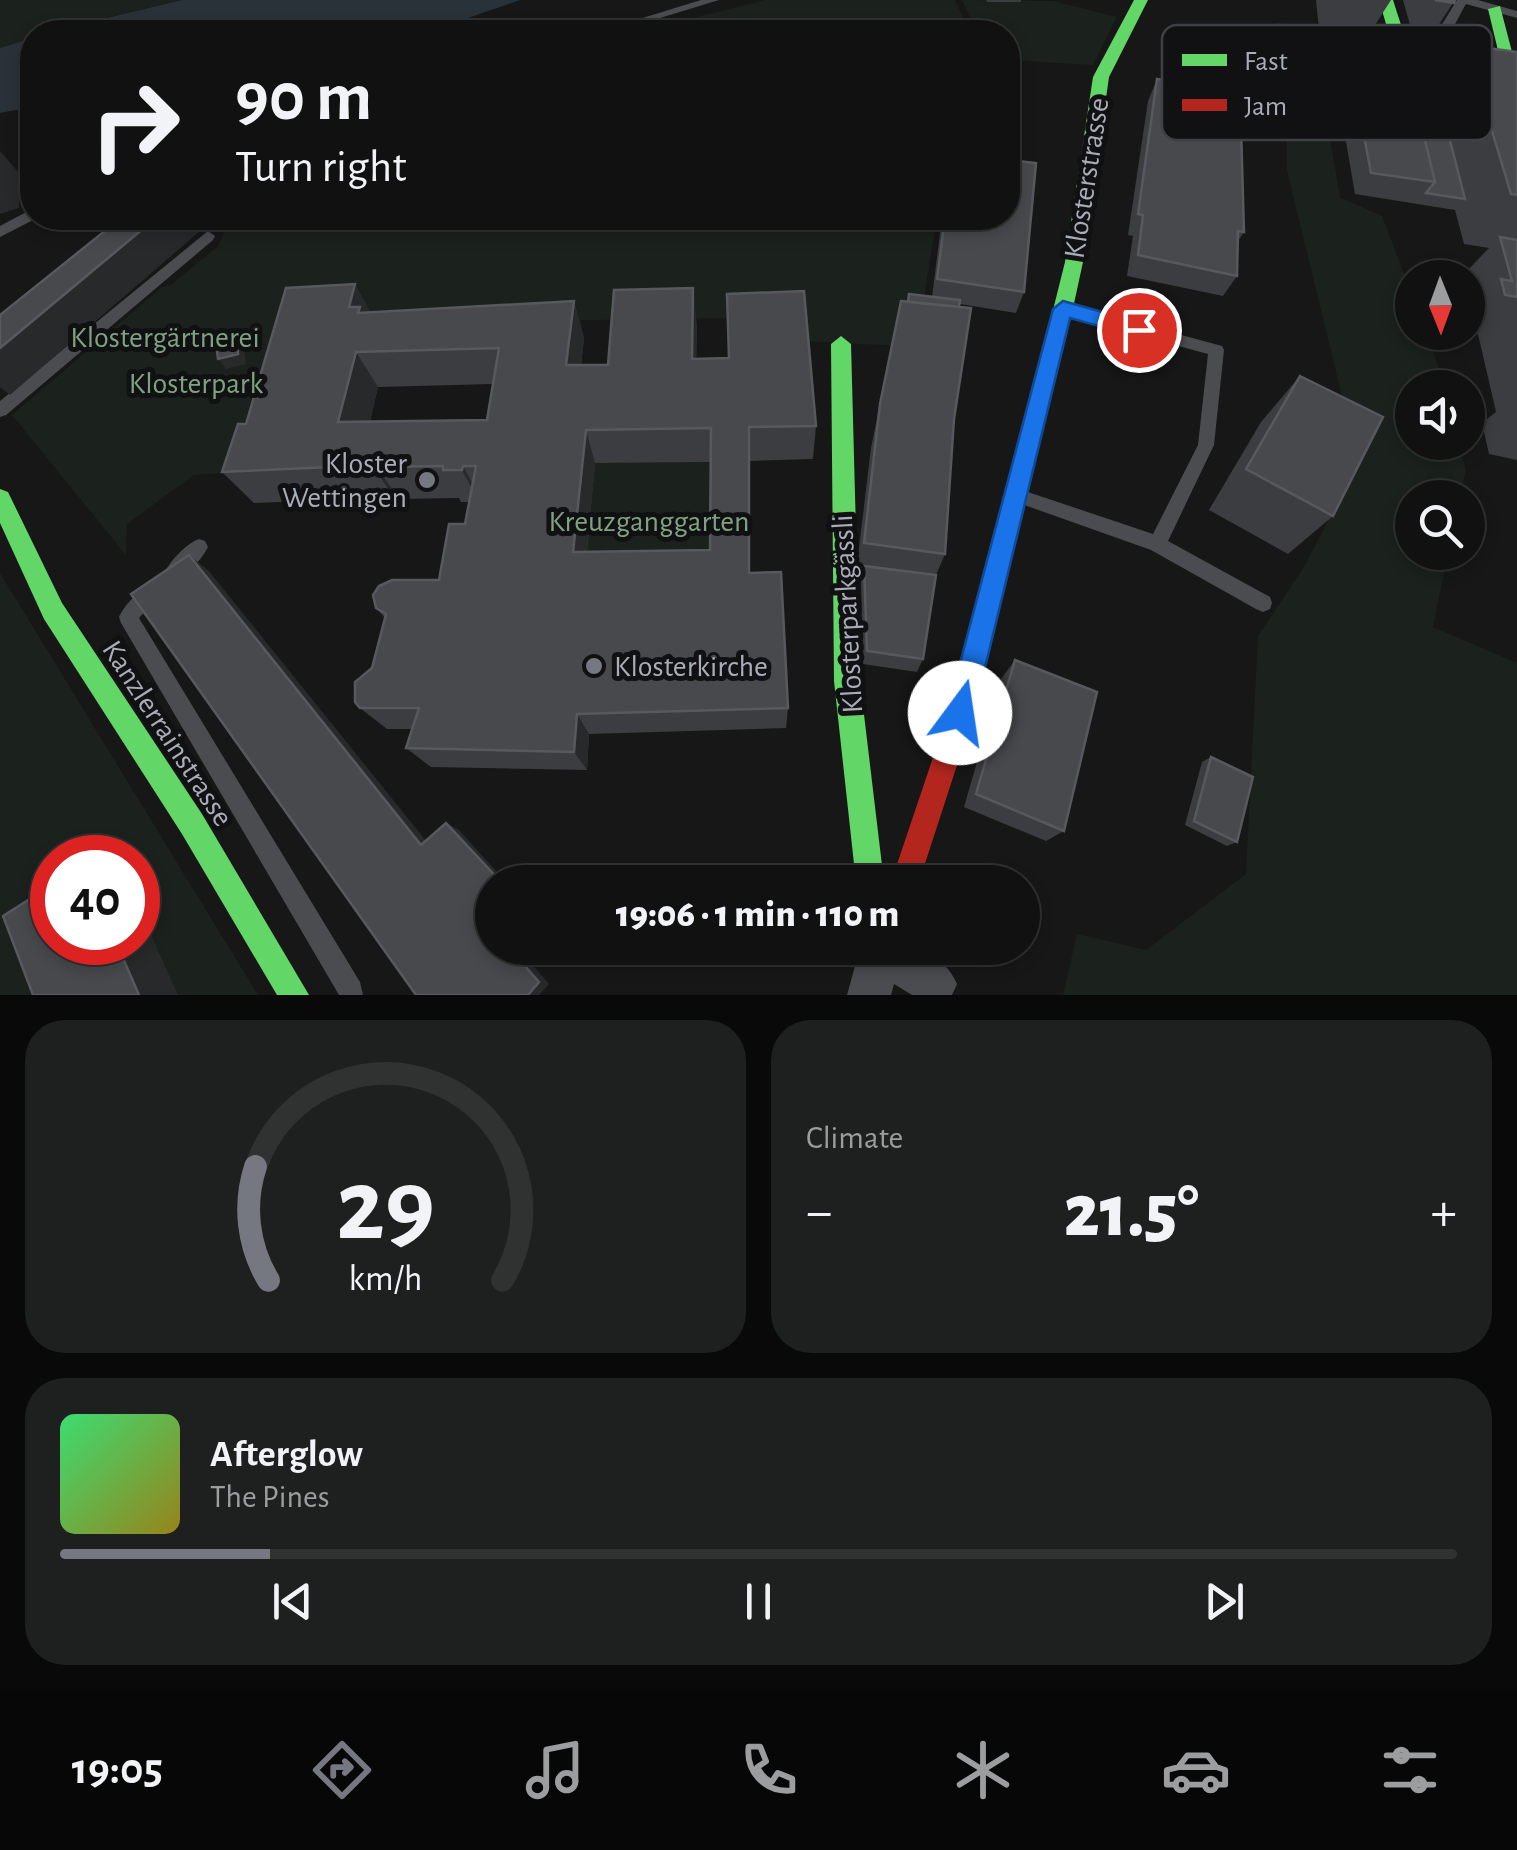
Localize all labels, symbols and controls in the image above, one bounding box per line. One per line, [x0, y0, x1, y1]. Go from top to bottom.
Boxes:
legend [1162, 25, 1492, 140]
text: Fast [1244, 48, 1288, 76]
icon: right [70, 60, 200, 190]
text: 90 m [235, 63, 372, 133]
text: Jam [1244, 93, 1287, 121]
street label: Klosterstrasse [1059, 96, 1114, 261]
text: Turn right [235, 145, 407, 190]
north arrow [1395, 260, 1485, 350]
map controls [1395, 260, 1485, 570]
pin [1097, 288, 1182, 373]
icon: arrive [1112, 303, 1167, 358]
park label: Klostergärtnerei [70, 323, 260, 353]
park label: Klosterpark [129, 369, 264, 399]
button: sound [1395, 370, 1485, 460]
place label: Kloster Wettingen [282, 449, 407, 513]
marker: Kloster Wettingen [416, 469, 438, 491]
button: search [1395, 480, 1485, 570]
park label: Kreuzganggarten [548, 507, 750, 537]
street label: Klosterparkgässli [828, 514, 868, 714]
street label: Kanzlerrainstrasse [96, 635, 238, 832]
place label: Klosterkirche [614, 652, 768, 682]
marker: Klosterkirche [583, 655, 605, 677]
position arrow [908, 661, 1012, 765]
speed limit sign: 40 [30, 835, 160, 965]
text: 19:06 · 1 min · 110 m [616, 896, 899, 934]
text: Climate [806, 1122, 903, 1154]
text: 29 [336, 1155, 435, 1259]
text: 21.5° [1064, 1175, 1199, 1250]
text: − [806, 1185, 832, 1240]
text: + [1431, 1185, 1457, 1240]
text: km/h [349, 1261, 422, 1297]
text: Afterglow [210, 1436, 363, 1474]
text: The Pines [210, 1481, 330, 1513]
icon: previous [265, 1574, 320, 1629]
icon: pause [731, 1574, 786, 1629]
icon: next [1197, 1574, 1252, 1629]
icon: directions [307, 1735, 377, 1805]
icon: music [520, 1735, 590, 1805]
icon: phone [734, 1735, 804, 1805]
icon: climate [948, 1735, 1018, 1805]
icon: car [1161, 1735, 1231, 1805]
icon: filters [1375, 1735, 1445, 1805]
text: 19:05 [72, 1747, 163, 1792]

